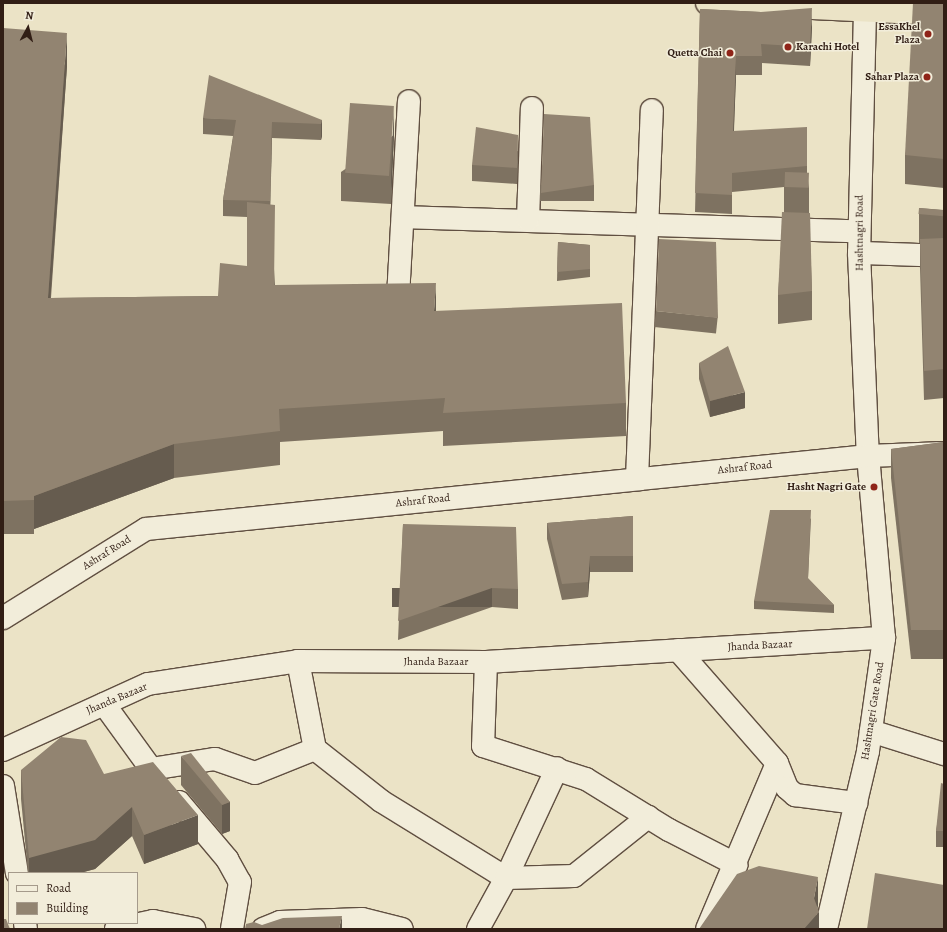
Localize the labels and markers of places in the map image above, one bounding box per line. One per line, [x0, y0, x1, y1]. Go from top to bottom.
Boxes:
place label: EssaKhel Plaza [878, 21, 920, 47]
marker: EssaKhel Plaza [923, 29, 933, 39]
place label: Karachi Hotel [796, 40, 859, 54]
marker: Karachi Hotel [783, 42, 793, 52]
place label: Quetta Chai [668, 46, 722, 60]
marker: Quetta Chai [725, 48, 735, 58]
place label: Sahar Plaza [865, 70, 919, 84]
marker: Sahar Plaza [922, 72, 932, 82]
place label: Hasht Nagri Gate [787, 480, 866, 494]
marker: Hasht Nagri Gate [869, 482, 879, 492]

